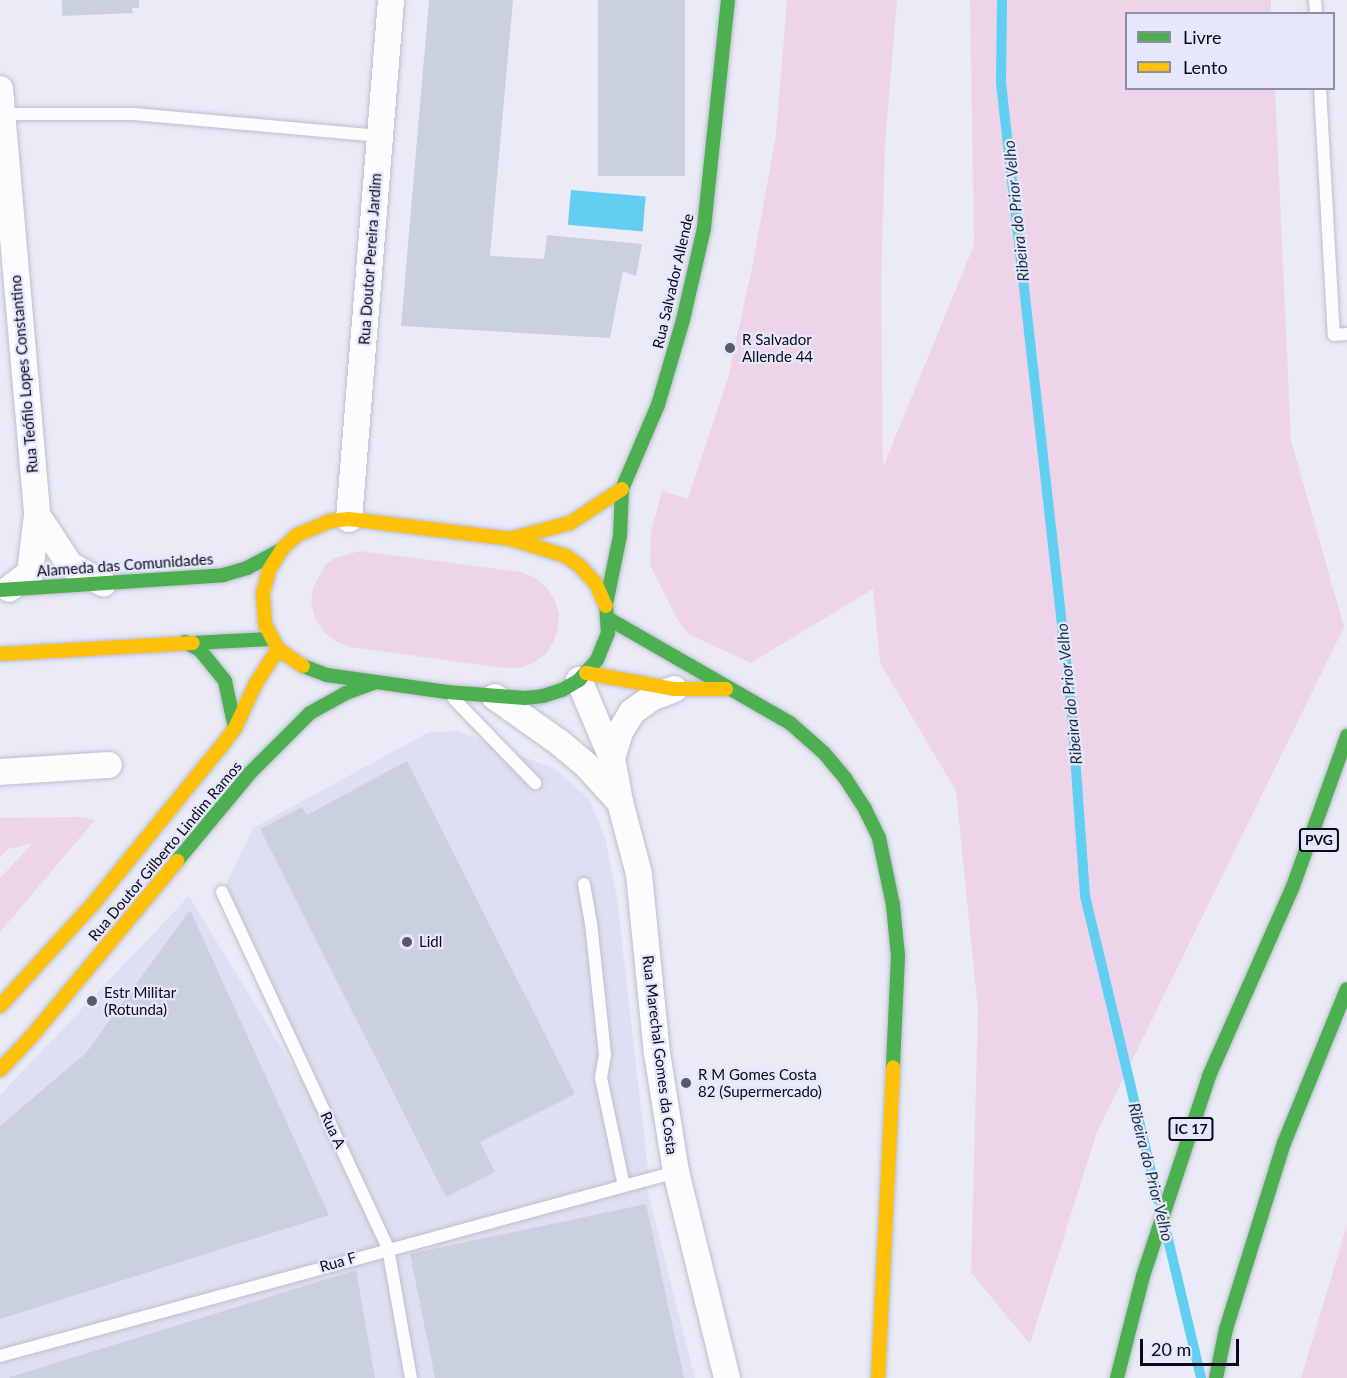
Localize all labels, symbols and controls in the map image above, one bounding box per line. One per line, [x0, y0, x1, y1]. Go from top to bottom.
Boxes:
legend [1125, 12, 1335, 90]
text: Livre [1183, 26, 1222, 48]
text: Lento [1183, 56, 1228, 78]
water label: Ribeira do Prior Velho [999, 139, 1033, 283]
street label: Rua Doutor Pereira Jardim [355, 172, 385, 346]
street label: Rua Salvador Allende [649, 211, 697, 351]
street label: Rua Teófilo Lopes Constantino [6, 274, 42, 474]
place label: R Salvador Allende 44 [742, 330, 813, 365]
marker: R Salvador Allende 44 [723, 341, 737, 355]
street label: Alameda das Comunidades [36, 550, 214, 580]
water label: Ribeira do Prior Velho [1052, 622, 1086, 766]
street label: Rua Doutor Gilberto Lindim Ramos [84, 757, 246, 945]
road number: PVG [1298, 829, 1340, 851]
place label: Lidl [419, 933, 442, 951]
marker: Lidl [400, 935, 414, 949]
street label: Rua Marechal Gomes da Costa [639, 954, 681, 1156]
place label: Estr Militar (Rotunda) [104, 983, 177, 1018]
marker: Estr Militar (Rotunda) [85, 994, 99, 1008]
place label: R M Gomes Costa 82 (Supermercado) [698, 1065, 822, 1100]
marker: R M Gomes Costa 82 (Supermercado) [679, 1076, 693, 1090]
water label: Ribeira do Prior Velho [1124, 1100, 1178, 1244]
street label: Rua A [317, 1109, 349, 1151]
road number: IC 17 [1167, 1118, 1215, 1140]
street label: Rua F [318, 1248, 358, 1276]
scale bar [1143, 1327, 1242, 1365]
text: 20 m [1151, 1338, 1191, 1360]

